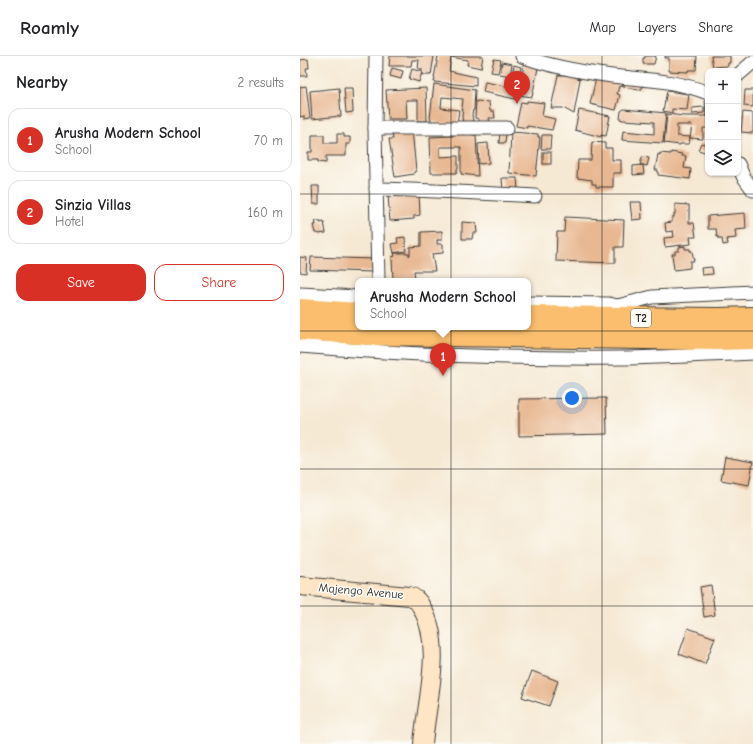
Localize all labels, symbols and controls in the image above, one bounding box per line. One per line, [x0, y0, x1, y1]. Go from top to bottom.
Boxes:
text: Roamly [20, 17, 79, 39]
text: Map [589, 19, 616, 36]
text: Layers [638, 19, 676, 36]
text: Share [698, 19, 733, 36]
map controls [705, 68, 741, 176]
button: + [705, 68, 741, 104]
pin: 2 [504, 71, 530, 104]
text: Nearby [16, 73, 67, 92]
text: 2 results [237, 75, 284, 90]
button: − [705, 104, 741, 140]
text: Arusha Modern School [55, 124, 201, 142]
text: 1 [27, 133, 33, 148]
text: 70 m [254, 133, 283, 148]
button: layers [705, 140, 741, 176]
text: School [55, 142, 92, 157]
text: Sinzia Villas [55, 196, 131, 214]
text: 2 [27, 205, 33, 220]
text: 160 m [248, 205, 283, 220]
text: Hotel [55, 214, 84, 229]
button: Save [16, 264, 146, 301]
button: Share [154, 264, 284, 301]
popup [355, 278, 531, 330]
text: Arusha Modern School [370, 288, 516, 306]
text: School [370, 306, 407, 321]
road number: T2 [631, 309, 651, 327]
pin: 1 [430, 343, 456, 376]
your location [562, 388, 582, 408]
street label: Majengo Avenue [318, 580, 404, 602]

